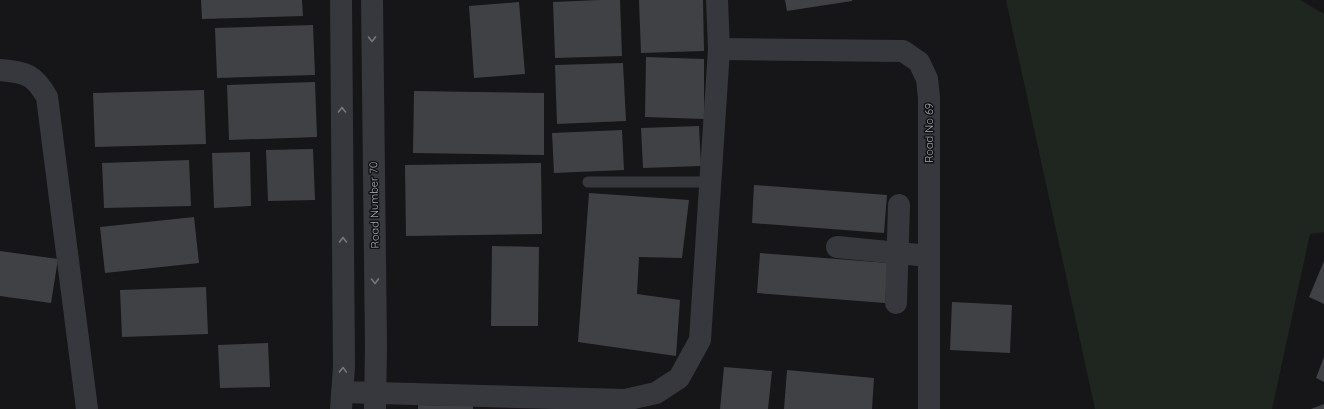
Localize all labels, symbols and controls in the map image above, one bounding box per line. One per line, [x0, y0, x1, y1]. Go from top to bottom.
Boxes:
one-way arrow [368, 36, 376, 42]
street label: Road No 69 [922, 103, 936, 163]
one-way arrow [338, 107, 346, 113]
street label: Road Number 70 [366, 161, 382, 249]
one-way arrow [339, 237, 347, 243]
one-way arrow [371, 278, 380, 284]
one-way arrow [339, 367, 348, 373]

